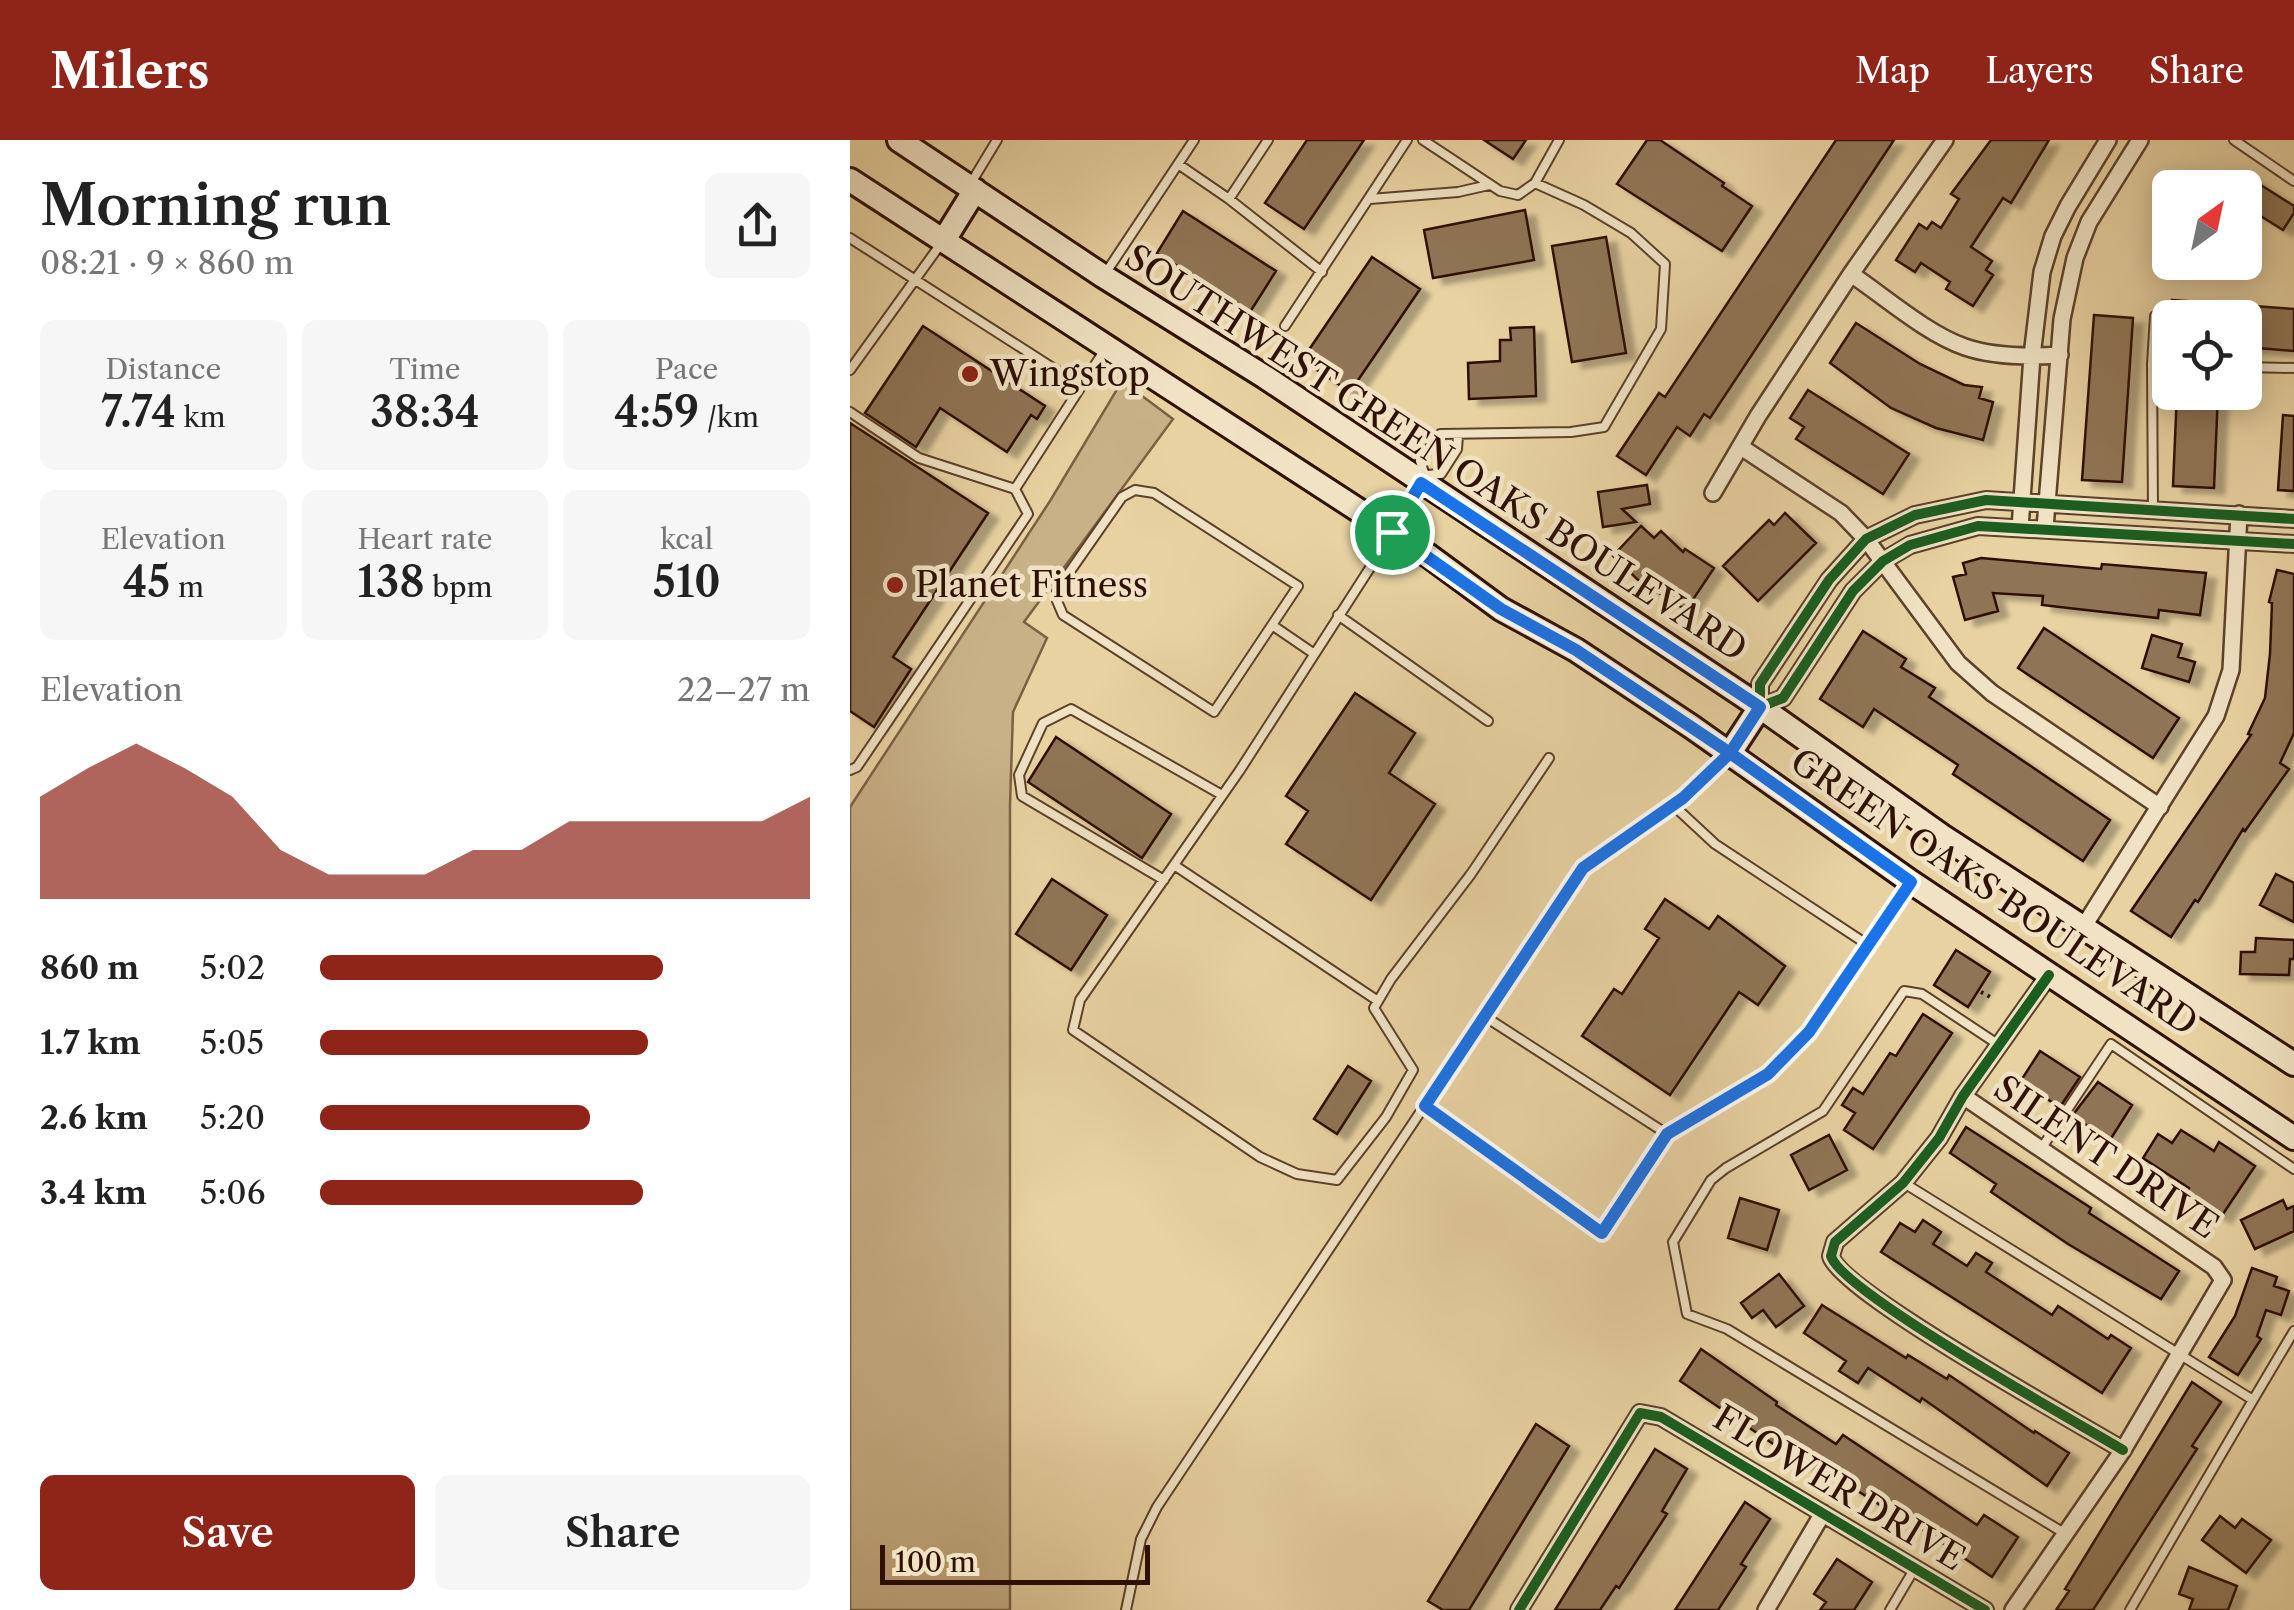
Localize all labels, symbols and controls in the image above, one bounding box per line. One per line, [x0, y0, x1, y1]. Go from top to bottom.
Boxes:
text: Milers [50, 41, 209, 100]
text: Map [1855, 49, 1930, 92]
text: Layers [1985, 49, 2094, 92]
text: Share [2149, 49, 2244, 92]
north arrow [2152, 170, 2262, 280]
map controls [2152, 170, 2262, 410]
text: Morning run [40, 172, 391, 239]
button: share [705, 173, 810, 278]
street label: SOUTHWEST GREEN OAKS BOULEVARD [1117, 235, 1755, 670]
text: 08:21 · 9 × 860 m [40, 243, 294, 282]
button: locate [2152, 300, 2262, 410]
text: Distance [105, 352, 221, 386]
text: Time [390, 352, 460, 386]
text: Pace [655, 352, 718, 386]
place label: Wingstop [989, 352, 1150, 395]
marker: Wingstop [959, 363, 981, 385]
text: 7.74 [101, 386, 176, 438]
text: 38:34 [370, 386, 480, 438]
text: 4:59 [614, 386, 699, 438]
text: km [176, 400, 226, 434]
text: /km [699, 400, 759, 434]
pin [1350, 490, 1435, 575]
icon: arrive [1365, 505, 1420, 560]
text: Elevation [101, 522, 226, 556]
text: Heart rate [358, 522, 492, 556]
text: kcal [660, 522, 713, 556]
text: 45 [123, 556, 170, 608]
text: 138 [357, 556, 425, 608]
text: 510 [653, 556, 721, 608]
place label: Planet Fitness [915, 563, 1148, 606]
text: m [170, 570, 204, 604]
text: bpm [425, 570, 493, 604]
marker: Planet Fitness [884, 574, 906, 596]
text: Elevation [40, 670, 183, 709]
text: 22–27 m [677, 670, 810, 709]
street label: GREEN OAKS BOULEVARD [1783, 739, 2206, 1044]
text: 860 m [40, 948, 139, 987]
text: 5:02 [200, 948, 265, 987]
text: 1.7 km [40, 1023, 141, 1062]
text: 5:05 [200, 1023, 264, 1062]
street label: SILENT DRIVE [1986, 1066, 2226, 1247]
text: 2.6 km [40, 1098, 148, 1137]
text: 5:20 [200, 1098, 265, 1137]
text: 3.4 km [40, 1173, 147, 1212]
text: 5:06 [200, 1173, 265, 1212]
street label: FLOWER DRIVE [1706, 1396, 1973, 1580]
button: Save [40, 1475, 415, 1590]
button: Share [435, 1475, 810, 1590]
scale bar [880, 1540, 1150, 1584]
text: 100 m [895, 1545, 976, 1579]

